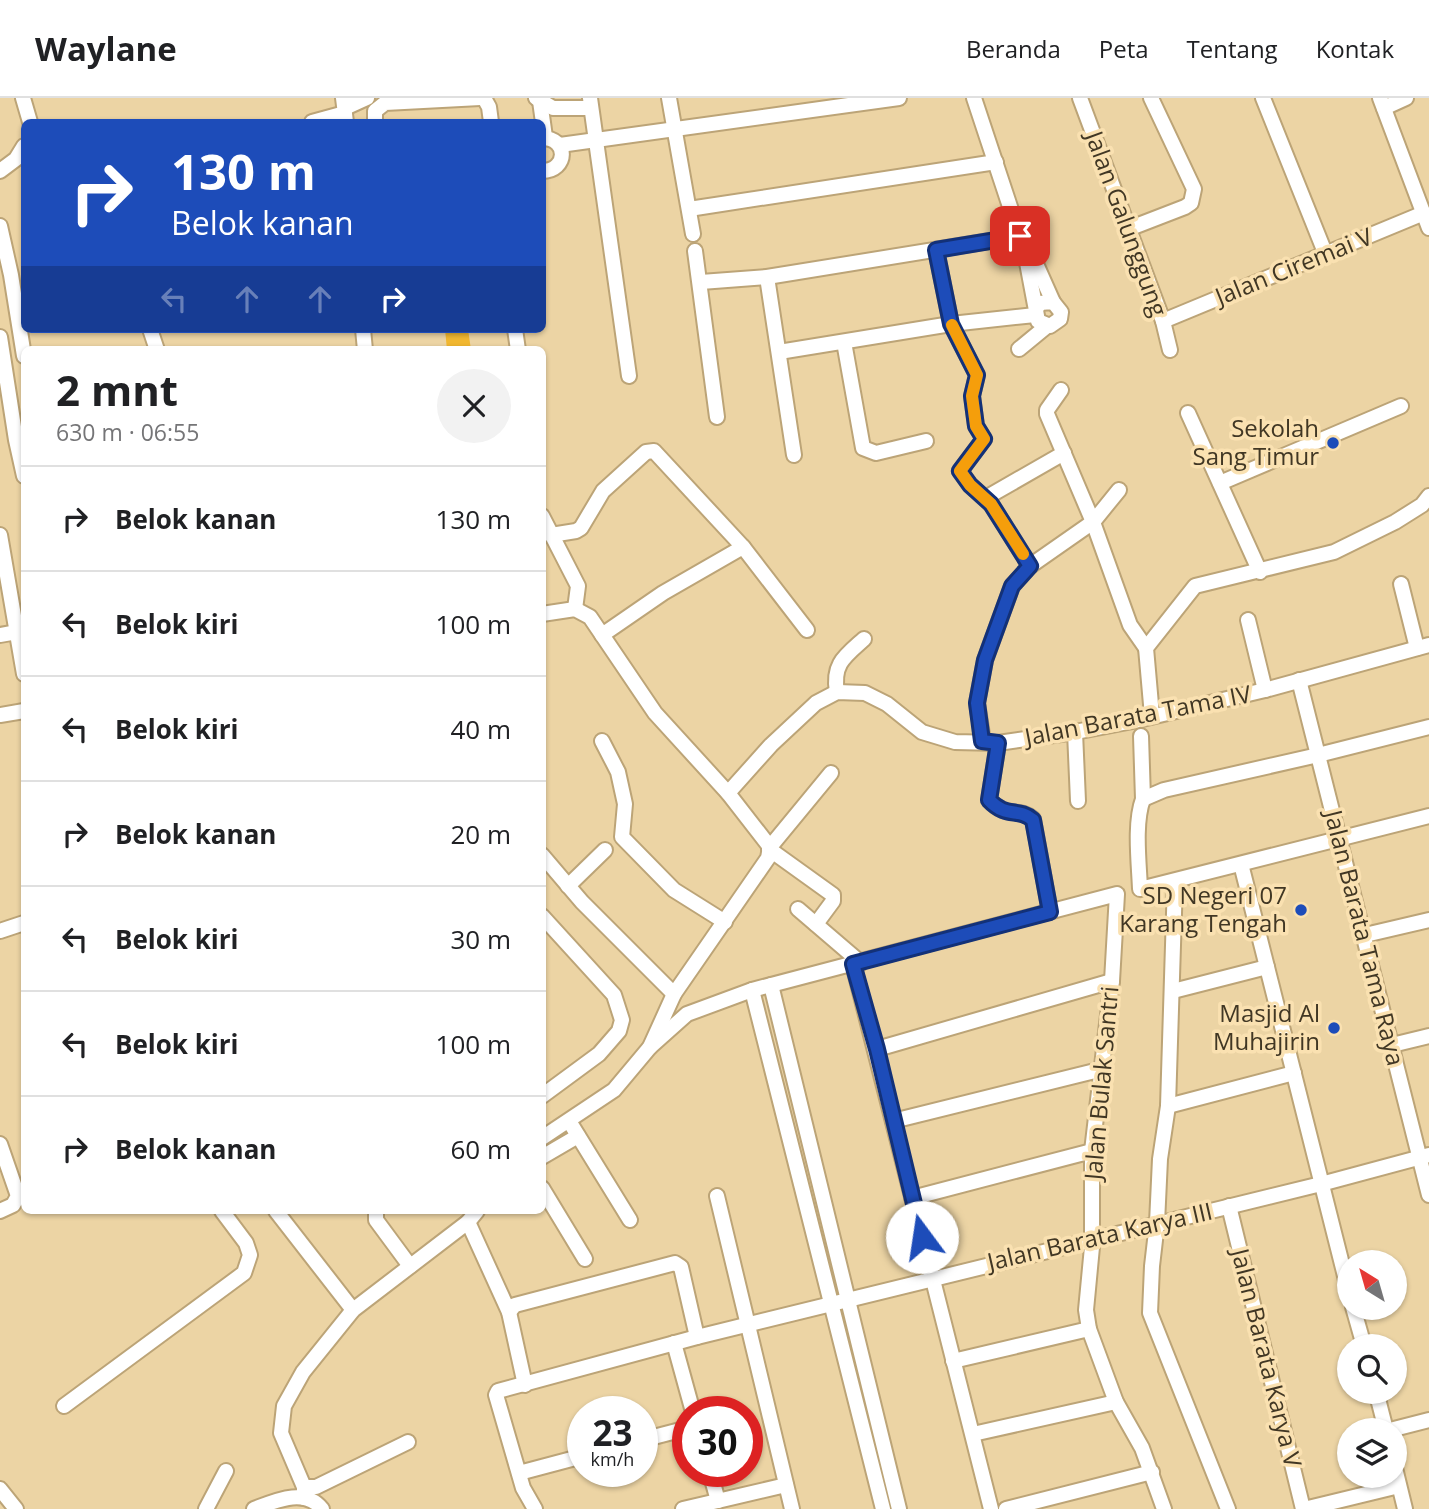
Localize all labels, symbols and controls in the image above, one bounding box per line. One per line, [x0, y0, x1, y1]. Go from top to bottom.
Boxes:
text: Waylane [35, 26, 177, 71]
text: Beranda [966, 32, 1061, 65]
text: Peta [1099, 32, 1149, 65]
text: Tentang [1187, 32, 1278, 65]
text: Kontak [1316, 32, 1394, 65]
street label: Jalan Galunggung [1078, 124, 1176, 321]
text: 130 m [171, 138, 316, 204]
icon: right [56, 147, 147, 238]
text: Belok kanan [171, 201, 354, 244]
pin [990, 206, 1050, 266]
icon: arrive [1001, 217, 1039, 255]
street label: Jalan Ciremai V [1208, 219, 1378, 313]
icon: left [155, 280, 193, 318]
icon: ahead [228, 280, 266, 318]
icon: ahead [301, 280, 339, 318]
icon: right [374, 280, 412, 318]
text: 2 mnt [56, 361, 178, 418]
button: close [437, 369, 511, 443]
place label: Sekolah Sang Timur [1192, 411, 1319, 472]
text: 630 m · 06:55 [56, 416, 199, 448]
marker: Sekolah Sang Timur [1325, 435, 1341, 451]
icon: right [56, 500, 94, 538]
text: Belok kanan [115, 501, 276, 537]
text: 130 m [436, 501, 511, 537]
icon: left [56, 605, 94, 643]
text: Belok kiri [115, 606, 239, 642]
text: 100 m [436, 606, 511, 642]
street label: Jalan Barata Tama IV [1020, 676, 1254, 753]
icon: left [56, 710, 94, 748]
text: Belok kiri [115, 711, 239, 747]
text: 40 m [450, 711, 511, 747]
street label: Jalan Barata Tama Raya [1317, 805, 1413, 1069]
icon: right [56, 815, 94, 853]
text: Belok kanan [115, 816, 276, 852]
text: 20 m [450, 816, 511, 852]
place label: SD Negeri 07 Karang Tengah [1119, 878, 1287, 939]
marker: SD Negeri 07 Karang Tengah [1293, 902, 1309, 918]
icon: left [56, 920, 94, 958]
text: Belok kiri [115, 921, 239, 957]
text: 30 m [450, 921, 511, 957]
street label: Jalan Bulak Santri [1075, 985, 1125, 1183]
place label: Masjid Al Muhajirin [1213, 996, 1320, 1057]
marker: Masjid Al Muhajirin [1326, 1020, 1342, 1036]
icon: left [56, 1025, 94, 1063]
text: Belok kiri [115, 1026, 239, 1062]
text: 100 m [436, 1026, 511, 1062]
icon: right [56, 1130, 94, 1168]
text: Belok kanan [115, 1131, 276, 1167]
text: 60 m [450, 1131, 511, 1167]
street label: Jalan Barata Karya III [982, 1194, 1215, 1278]
position arrow [885, 1200, 959, 1274]
street label: Jalan Barata Karya V [1224, 1243, 1311, 1471]
north arrow [1337, 1250, 1407, 1320]
map controls [1337, 1250, 1407, 1488]
button: search [1337, 1334, 1407, 1404]
speed limit sign: 30 [672, 1396, 763, 1487]
text: 23 [592, 1409, 633, 1456]
button: layers [1337, 1418, 1407, 1488]
text: km/h [591, 1447, 634, 1471]

